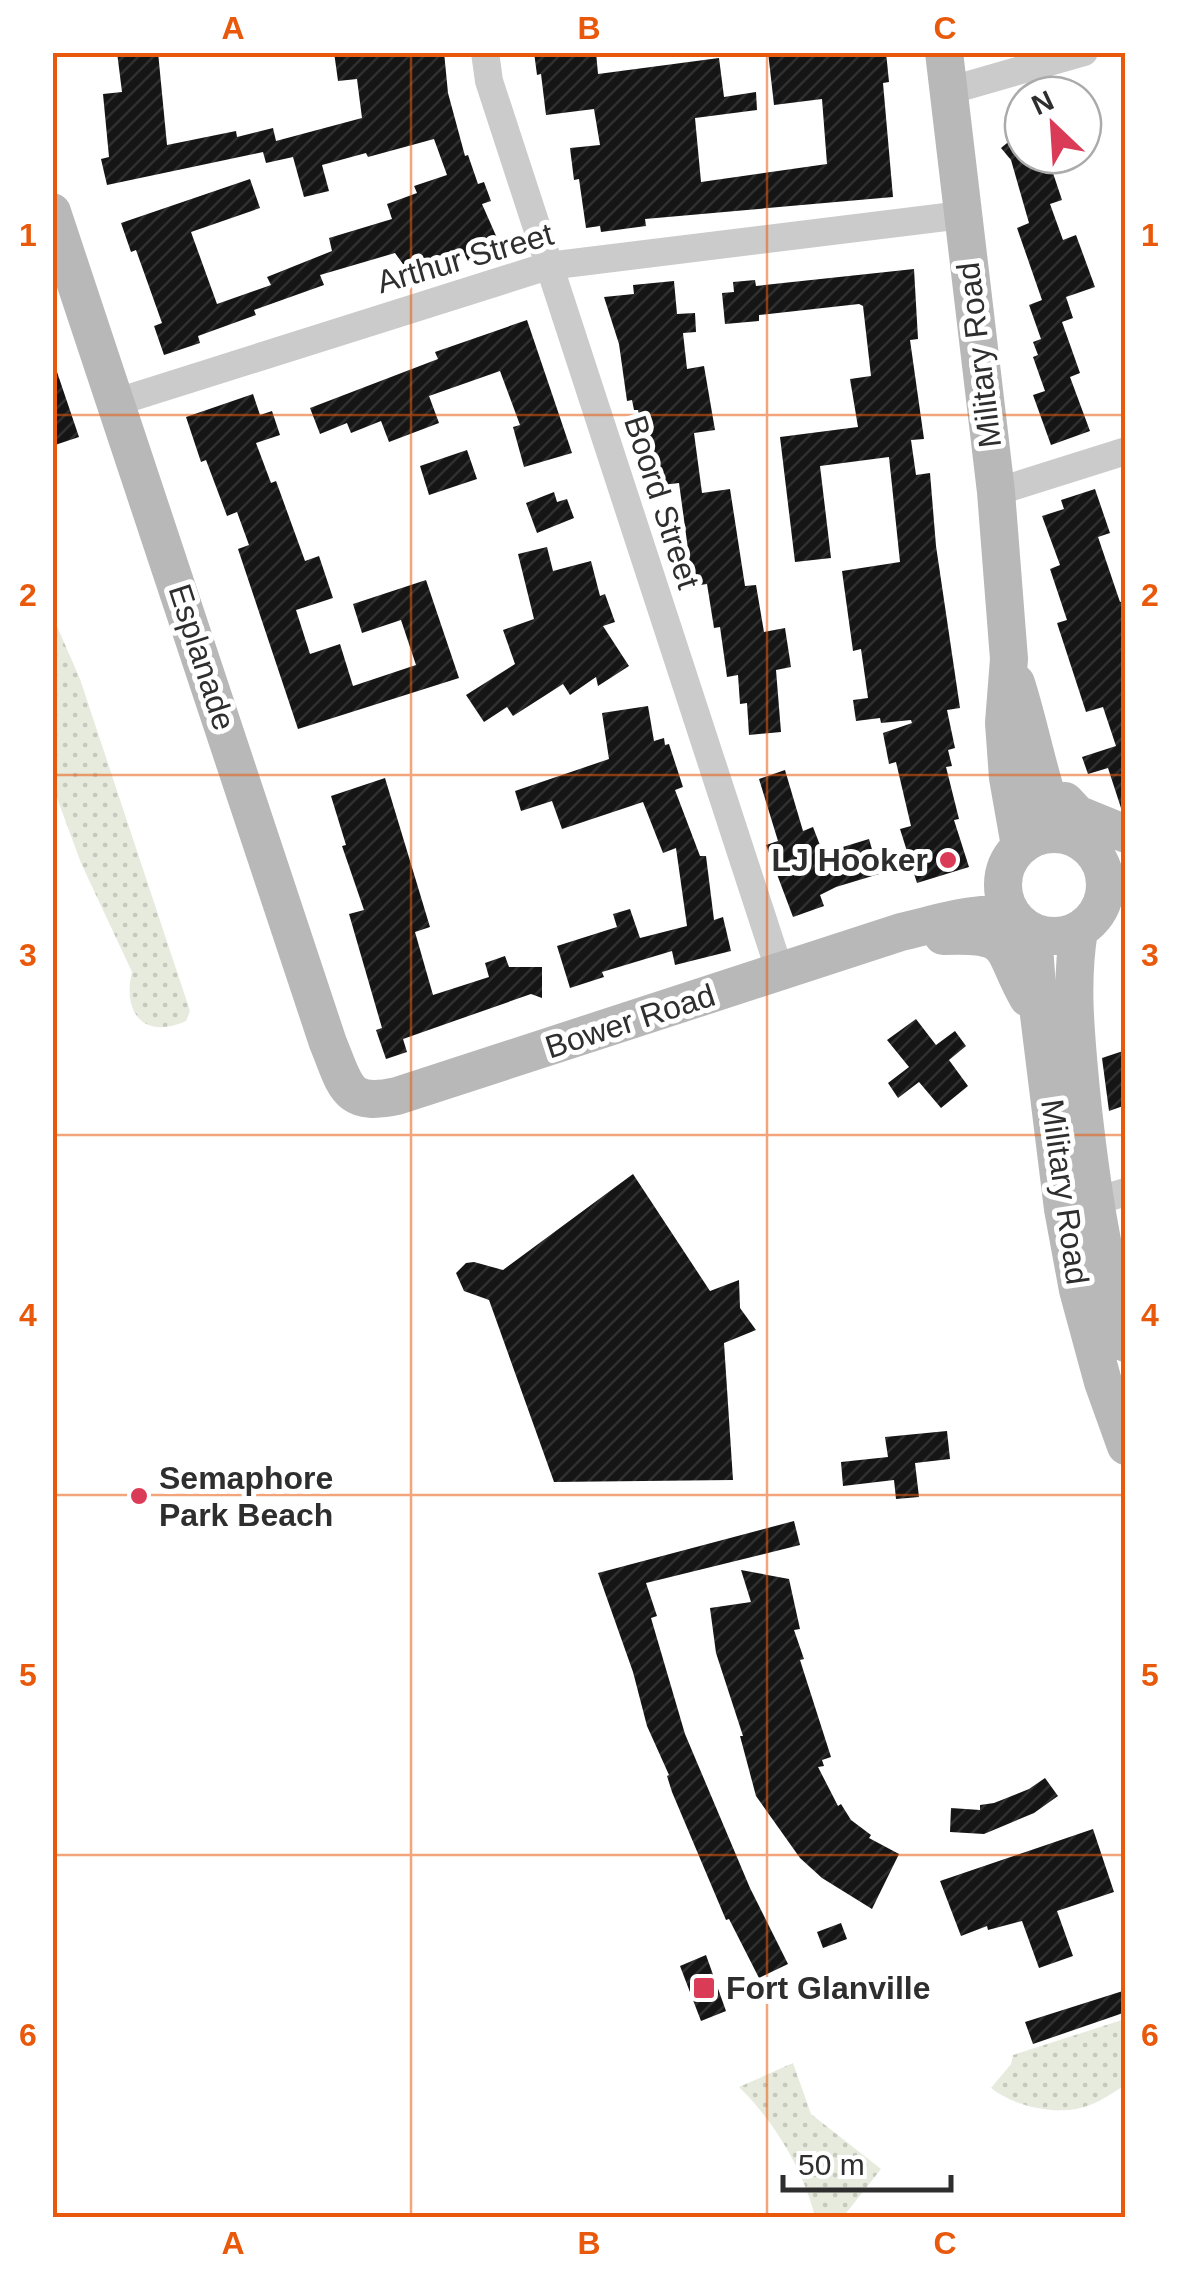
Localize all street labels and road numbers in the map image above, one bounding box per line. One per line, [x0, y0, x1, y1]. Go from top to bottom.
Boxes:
street label: Arthur Street [373, 216, 557, 300]
street label: Military Road [950, 260, 1008, 450]
street label: Boord Street [617, 411, 707, 593]
street label: Esplanade [162, 580, 242, 734]
street label: Bower Road [541, 977, 719, 1065]
street label: Military Road [1034, 1097, 1096, 1287]

